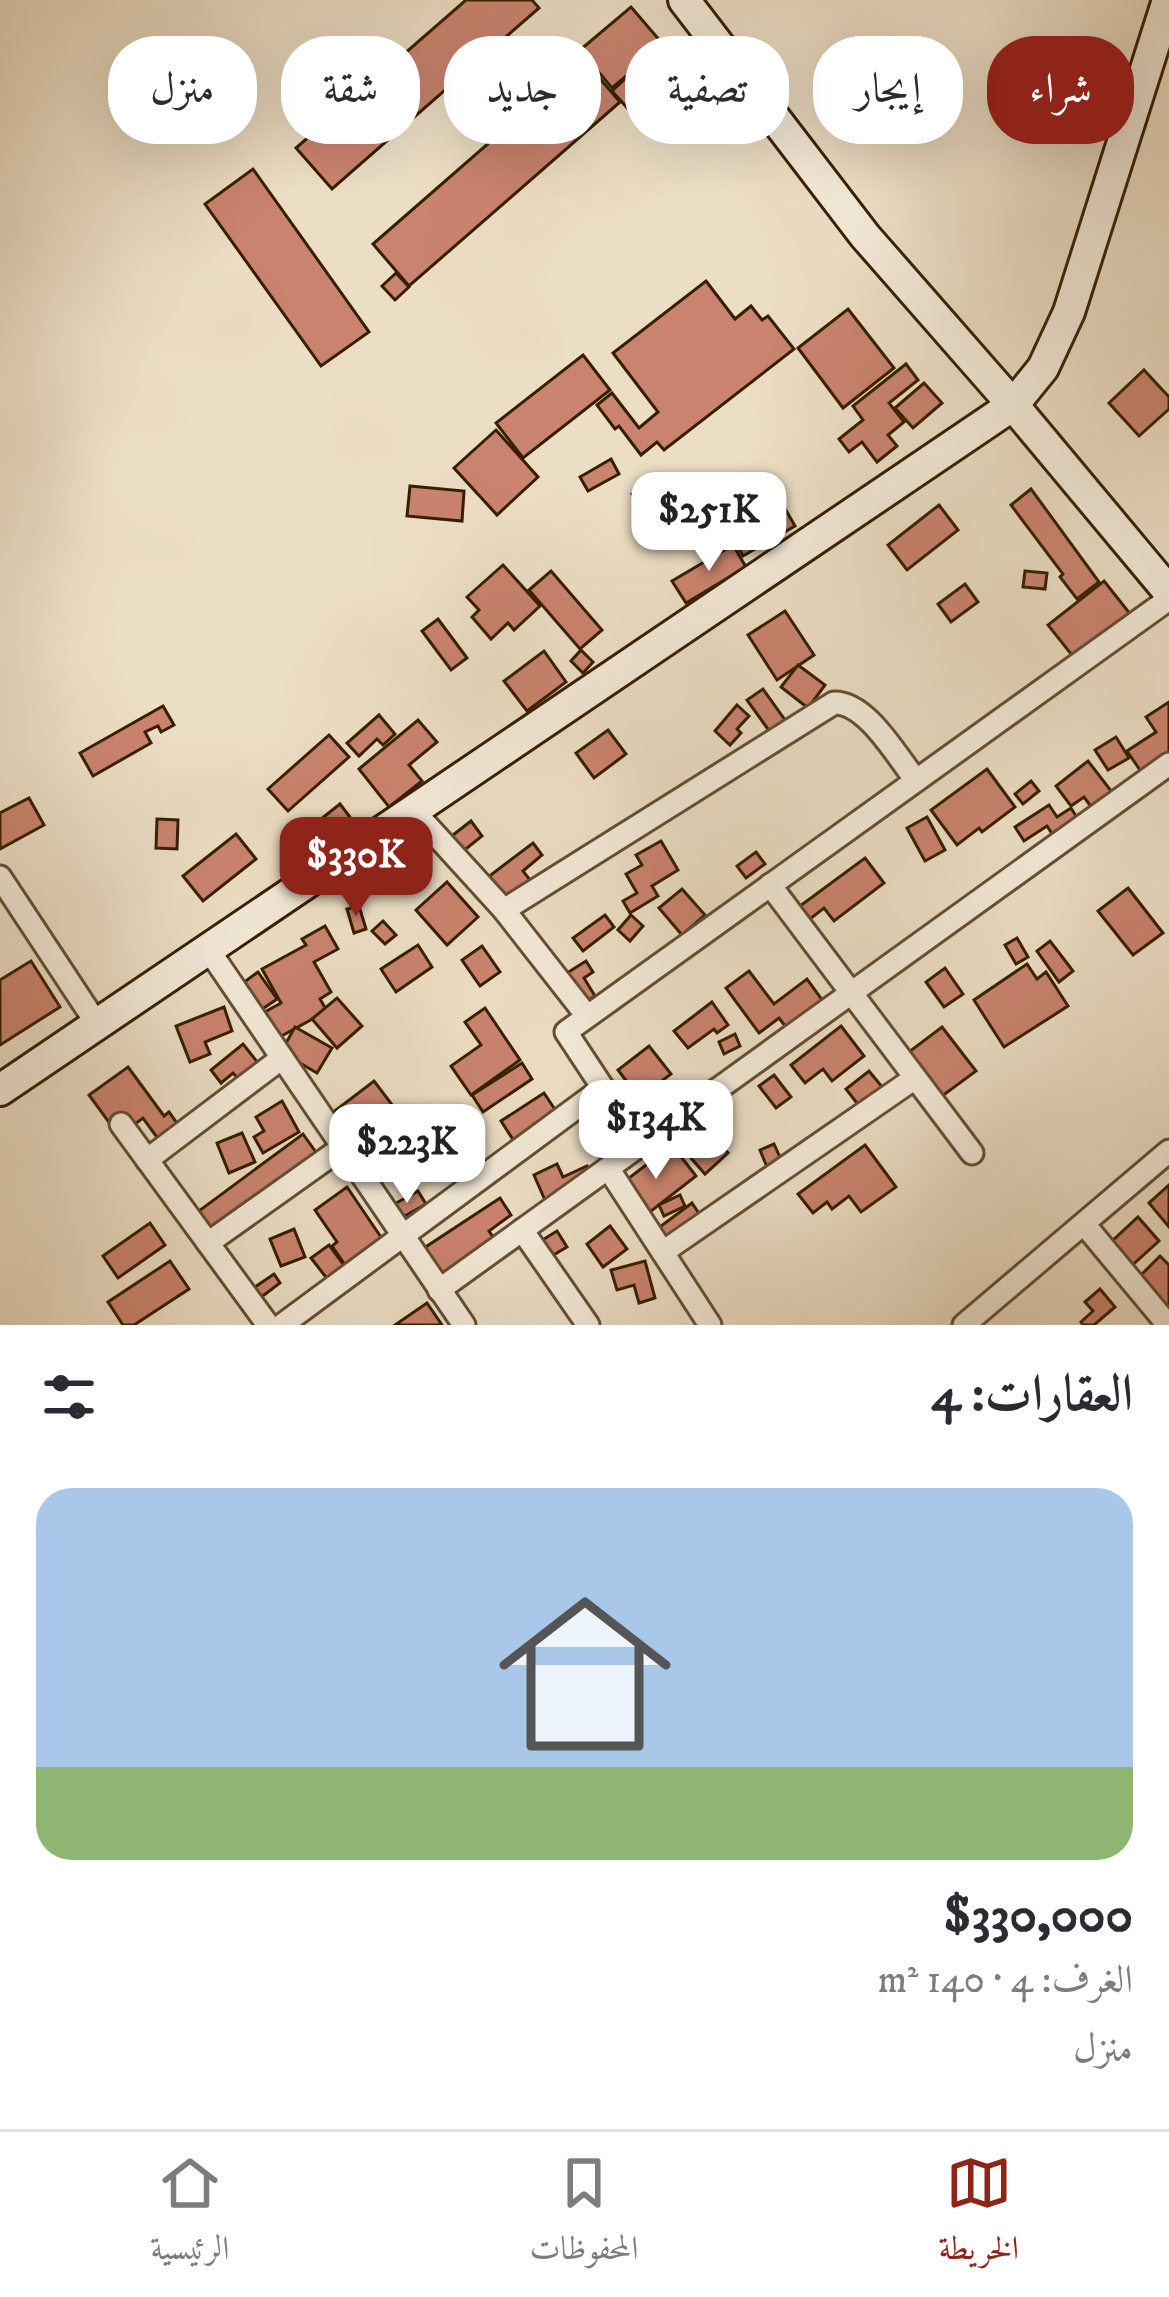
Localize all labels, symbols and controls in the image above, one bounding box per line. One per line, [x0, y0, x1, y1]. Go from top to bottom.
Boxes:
chip: منزل [108, 36, 257, 144]
chip: شقة [281, 36, 420, 144]
chip: جديد [444, 36, 601, 144]
chip: تصفية [625, 36, 789, 144]
chip: إيجار [813, 36, 963, 144]
chip: شراء [987, 36, 1134, 144]
pin: $251K [625, 472, 793, 574]
text: $251K [658, 486, 760, 535]
pin: $330K [272, 817, 440, 919]
text: $330K [307, 831, 405, 880]
pin: $134K [572, 1080, 740, 1182]
text: $134K [606, 1094, 706, 1143]
pin: $223K [323, 1104, 491, 1206]
text: $223K [356, 1118, 458, 1167]
text: العقارات: 4 [931, 1363, 1133, 1427]
icon: filters [36, 1364, 102, 1430]
icon: home [477, 1566, 693, 1782]
text: $330,000 [944, 1884, 1133, 1948]
text: الغرف: 4 · 140 m² [878, 1956, 1133, 2005]
text: منزل [1073, 2025, 1133, 2074]
tab: الرئيسية [150, 2150, 229, 2280]
tab: المحفوظات [530, 2150, 638, 2280]
tab: الخريطة [939, 2150, 1019, 2280]

